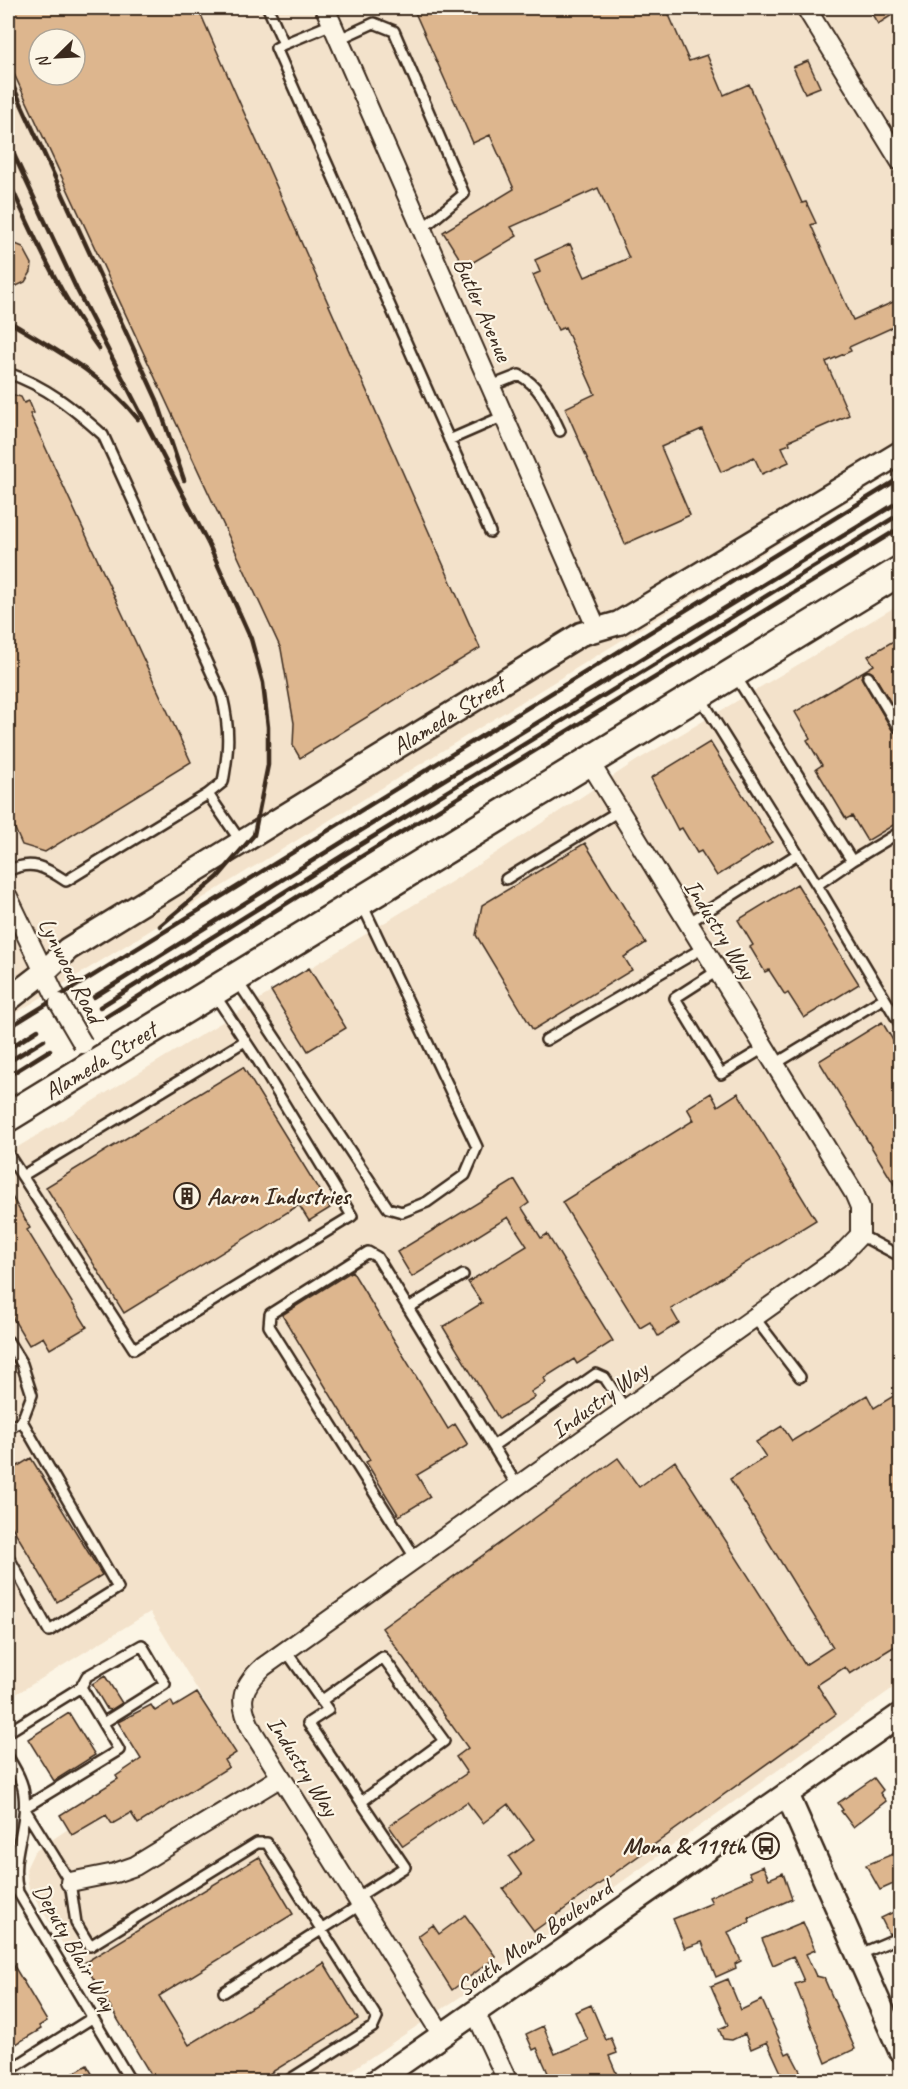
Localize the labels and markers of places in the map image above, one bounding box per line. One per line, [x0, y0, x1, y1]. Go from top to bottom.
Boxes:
building icon: Aaron Industries [172, 1181, 202, 1211]
place label: Aaron Industries [207, 1181, 352, 1211]
place label: Mona & 119th [623, 1831, 747, 1861]
bus stop icon: Mona & 119th [751, 1831, 781, 1861]

